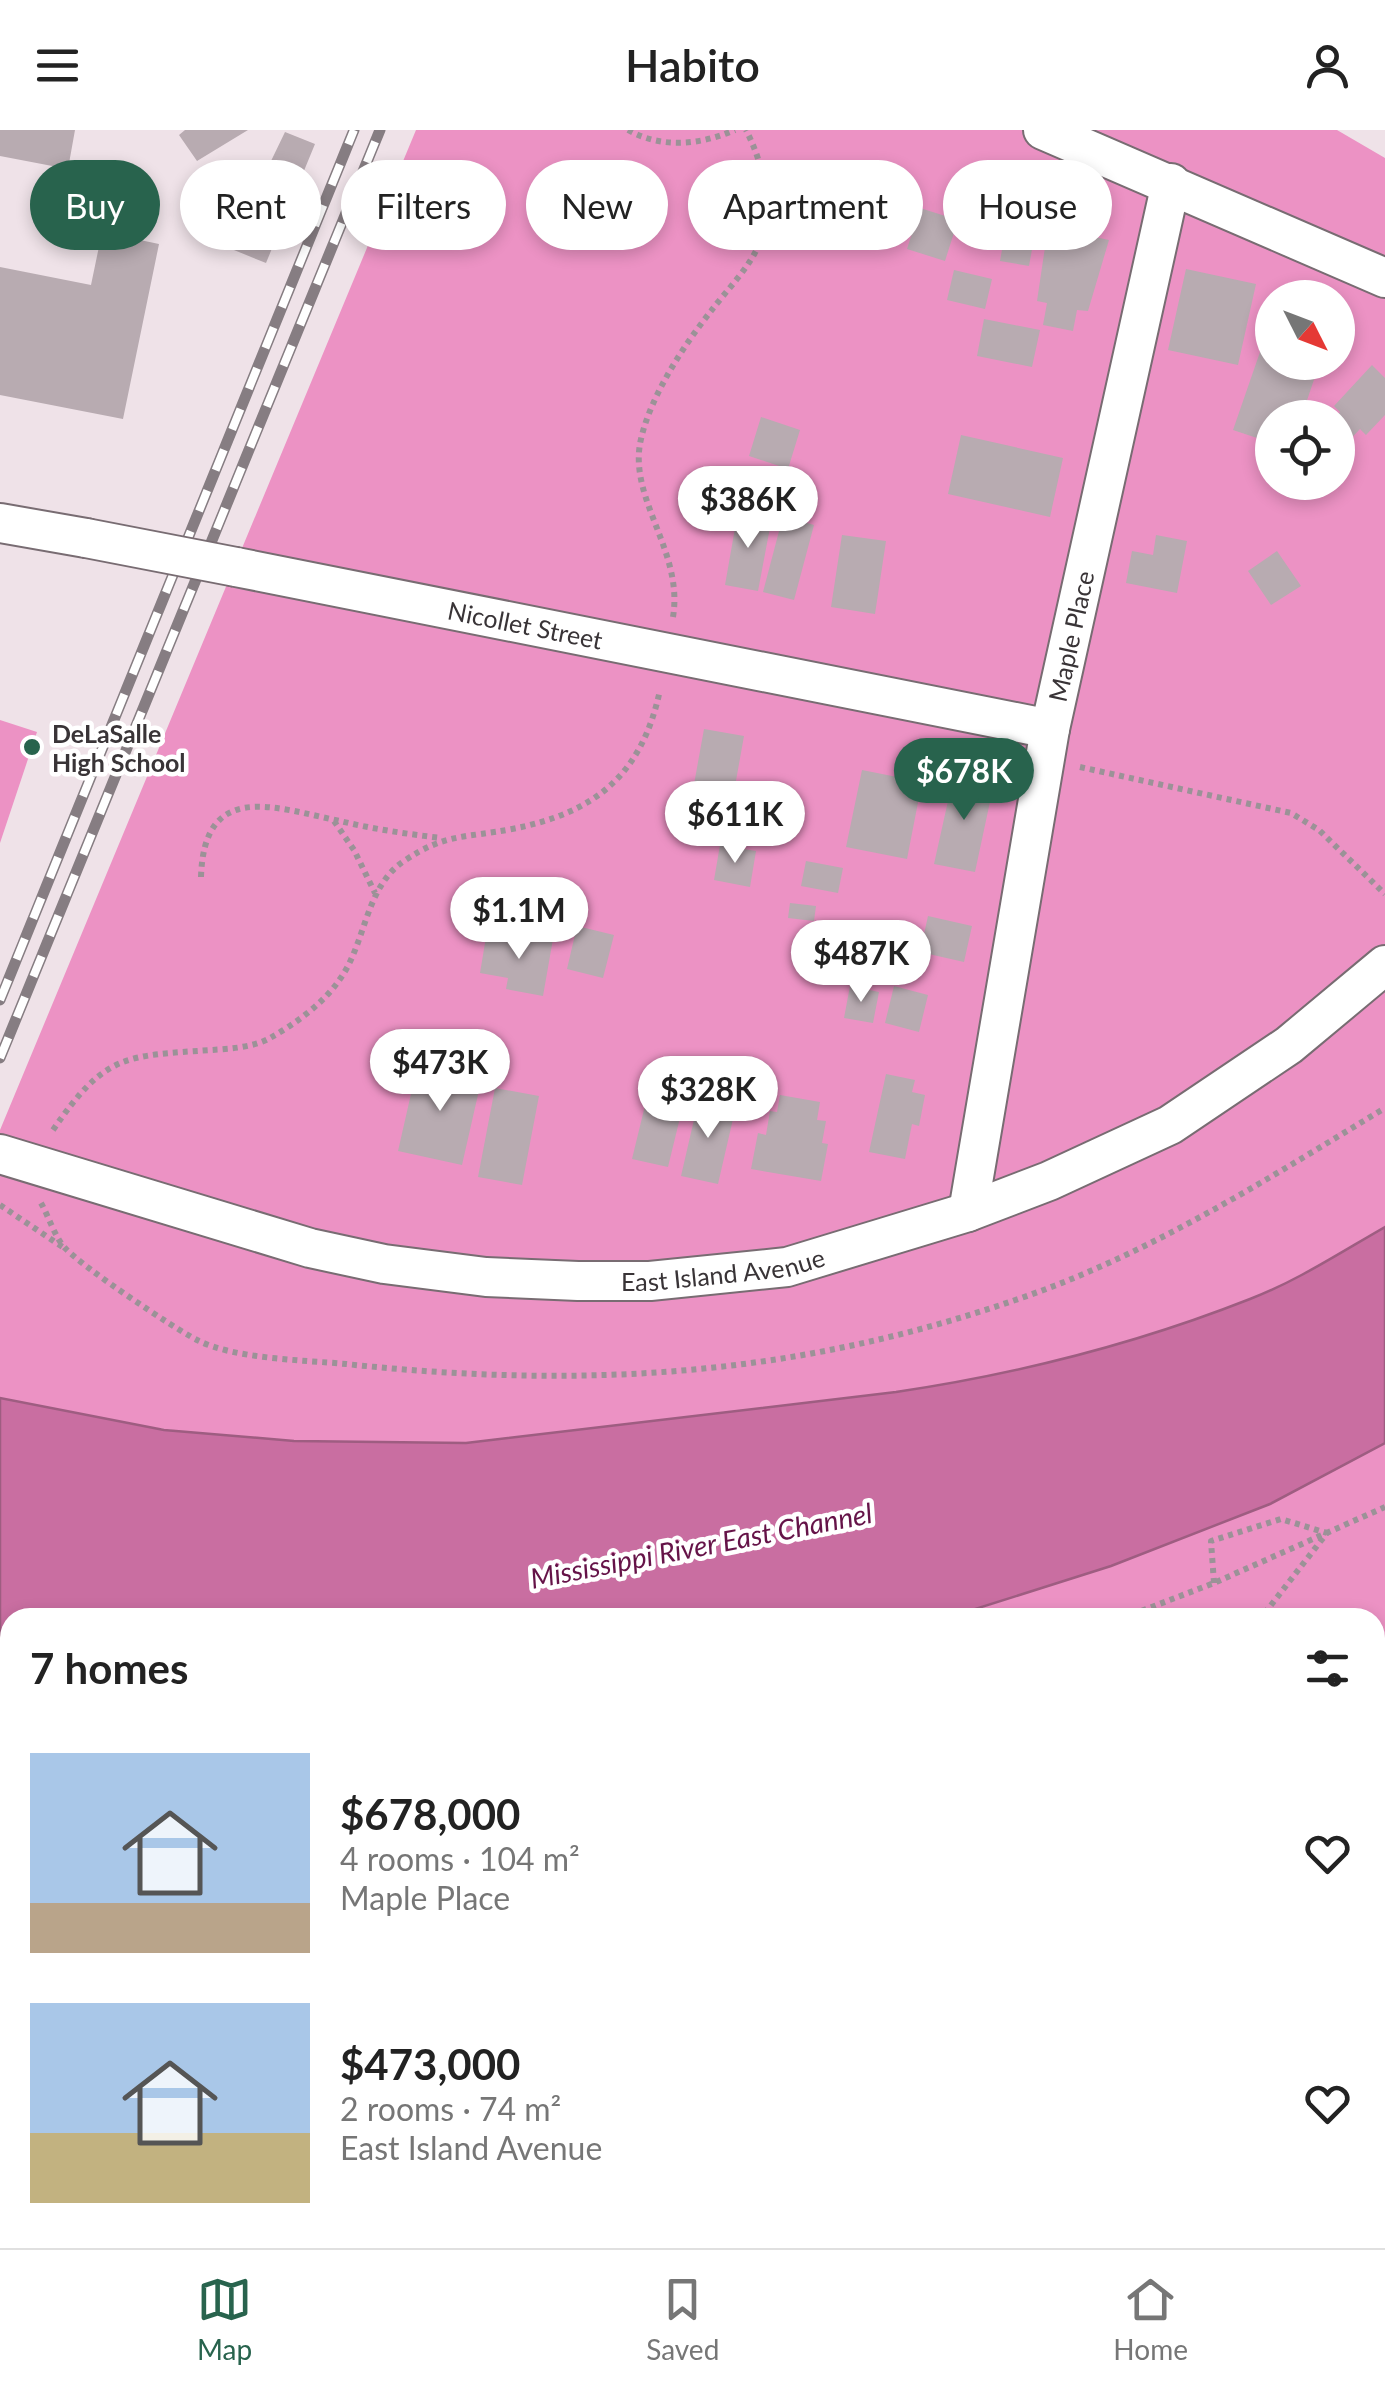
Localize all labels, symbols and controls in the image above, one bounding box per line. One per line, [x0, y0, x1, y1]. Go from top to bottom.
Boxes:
icon: menu [30, 38, 85, 93]
text: Habito [625, 38, 760, 92]
icon: person [1300, 38, 1355, 93]
chip: Buy [30, 160, 160, 250]
chip: Rent [180, 160, 321, 250]
chip: Filters [341, 160, 506, 250]
chip: New [526, 160, 668, 250]
chip: Apartment [688, 160, 923, 250]
chip: House [943, 160, 1112, 250]
north arrow [1255, 280, 1355, 380]
map controls [1255, 280, 1355, 500]
button: locate [1255, 400, 1355, 500]
pin: $386K [678, 466, 818, 551]
text: $386K [700, 479, 796, 518]
street label: Maple Place [1042, 568, 1100, 704]
street label: Nicollet Street [445, 595, 605, 655]
place label: DeLaSalle High School [52, 718, 186, 777]
marker: DeLaSalle High School [21, 736, 43, 758]
pin: $678K [894, 738, 1034, 823]
text: $678K [916, 751, 1012, 790]
pin: $611K [665, 781, 805, 866]
text: $611K [687, 794, 783, 833]
pin: $1.1M [449, 877, 589, 962]
text: $1.1M [472, 890, 566, 929]
pin: $487K [791, 920, 931, 1005]
text: $487K [813, 933, 909, 972]
pin: $473K [370, 1029, 510, 1114]
text: $473K [392, 1042, 488, 1081]
pin: $328K [638, 1056, 778, 1141]
text: $328K [660, 1069, 756, 1108]
street label: East Island Avenue [621, 1242, 828, 1296]
water label: Mississippi River East Channel [527, 1495, 875, 1595]
icon: filters [1300, 1641, 1355, 1696]
text: 7 homes [30, 1643, 188, 1693]
text: $678,000 [340, 1789, 520, 1839]
icon: home [110, 1793, 230, 1913]
icon: heart [1300, 1826, 1355, 1881]
text: 4 rooms · 104 m² [340, 1839, 580, 1878]
text: Maple Place [340, 1878, 510, 1917]
text: $473,000 [340, 2039, 520, 2089]
icon: home [110, 2043, 230, 2163]
icon: heart [1300, 2076, 1355, 2131]
text: 2 rooms · 74 m² [340, 2089, 561, 2128]
text: East Island Avenue [340, 2128, 602, 2167]
tab: Map [197, 2272, 252, 2366]
tab: Saved [646, 2272, 719, 2366]
tab: Home [1113, 2272, 1188, 2366]

